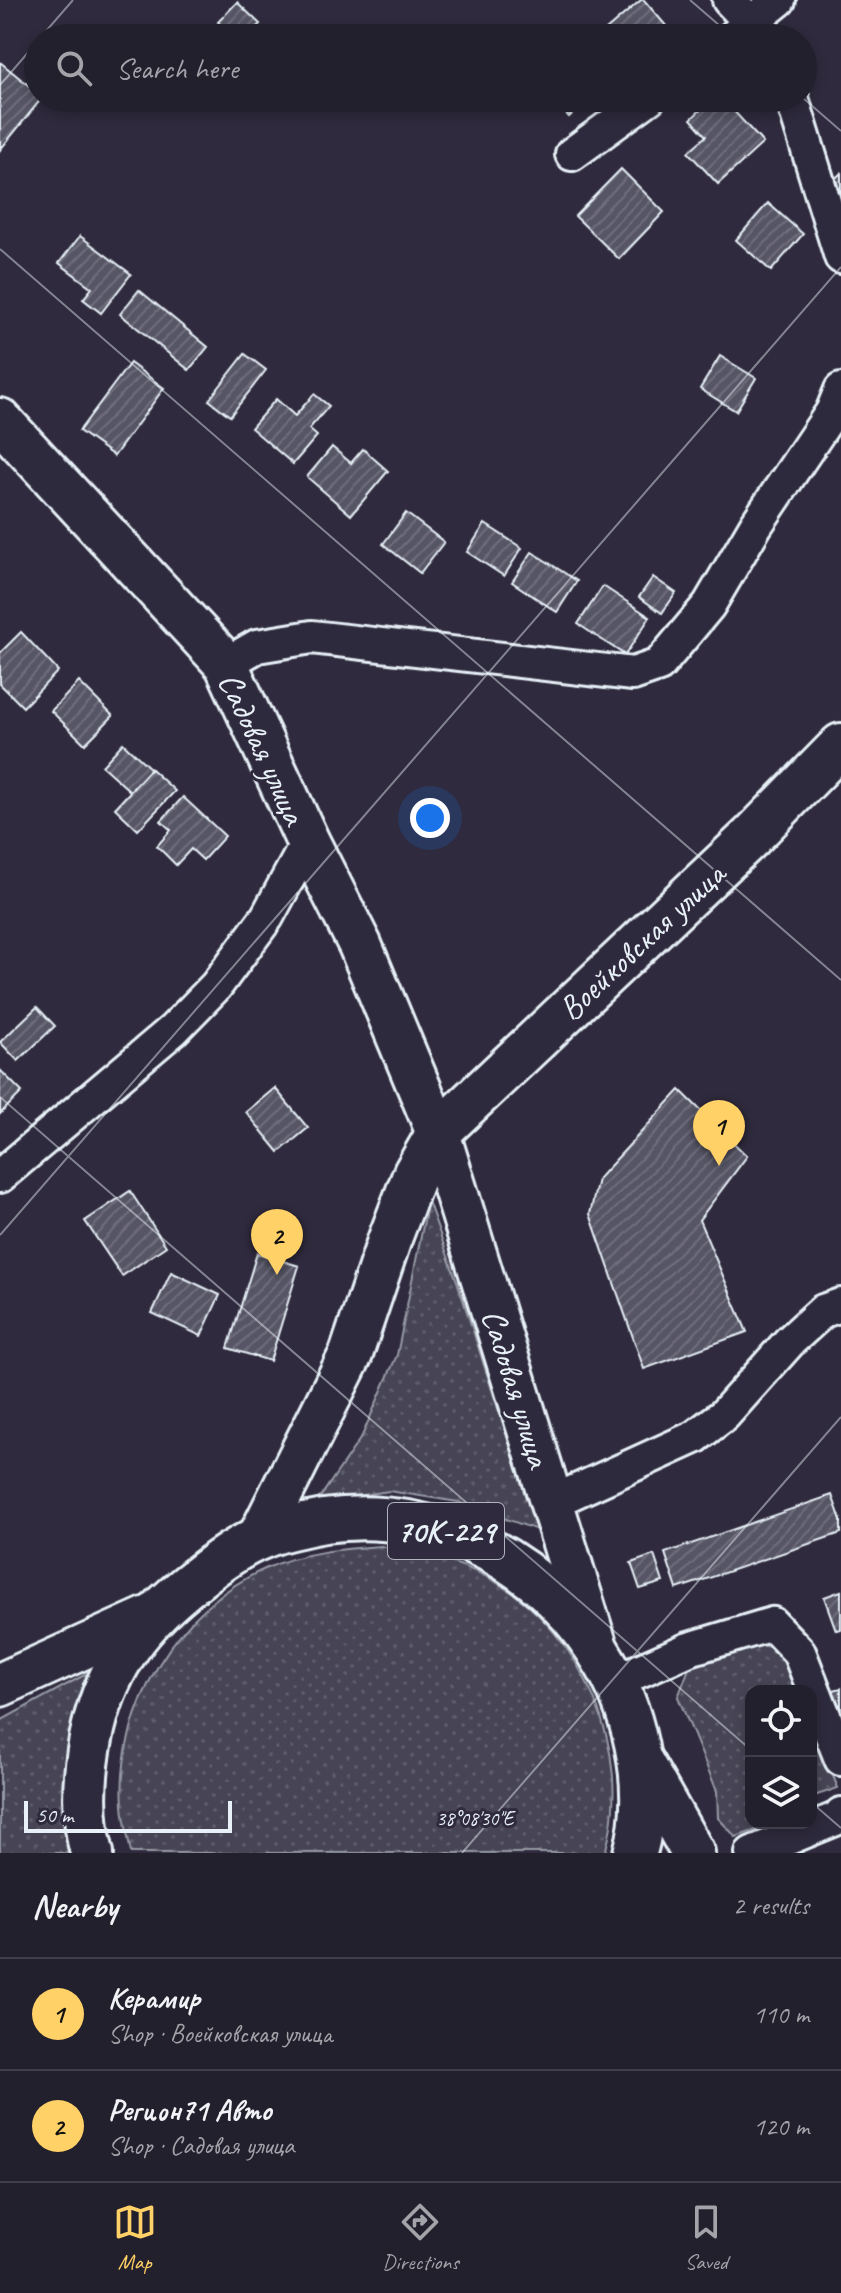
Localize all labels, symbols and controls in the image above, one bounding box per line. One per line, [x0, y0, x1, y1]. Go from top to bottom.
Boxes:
search box [24, 24, 817, 112]
icon: search [52, 46, 96, 90]
text: Search here [116, 49, 238, 87]
street label: Садовая улица [209, 665, 317, 833]
your location [410, 798, 450, 838]
street label: Воейковская улица [549, 851, 736, 1030]
pin: 1 [693, 1100, 745, 1166]
pin: 2 [251, 1209, 303, 1275]
street label: Садовая улица [472, 1304, 562, 1474]
road number: 70К-229 [388, 1503, 504, 1559]
map controls [745, 1685, 817, 1829]
button: locate [745, 1685, 817, 1757]
button: layers [745, 1757, 817, 1829]
scale bar [24, 1797, 232, 1833]
text: 50 m [36, 1801, 73, 1829]
text: 38°08'30"E [436, 1806, 516, 1831]
text: Nearby [32, 1884, 118, 1927]
text: 2 results [733, 1889, 809, 1922]
text: Керамир [108, 1979, 200, 2017]
text: 1 [52, 1998, 64, 2031]
text: 110 m [753, 1998, 809, 2031]
text: Shop · Воейковская улица [108, 2017, 332, 2050]
text: Регион71 Авто [108, 2091, 271, 2129]
text: 2 [52, 2110, 64, 2143]
text: 120 m [753, 2110, 809, 2143]
text: Shop · Садовая улица [108, 2129, 294, 2162]
tab: Map [113, 2200, 157, 2276]
tab: Directions [382, 2200, 459, 2276]
tab: Saved [684, 2200, 728, 2276]

